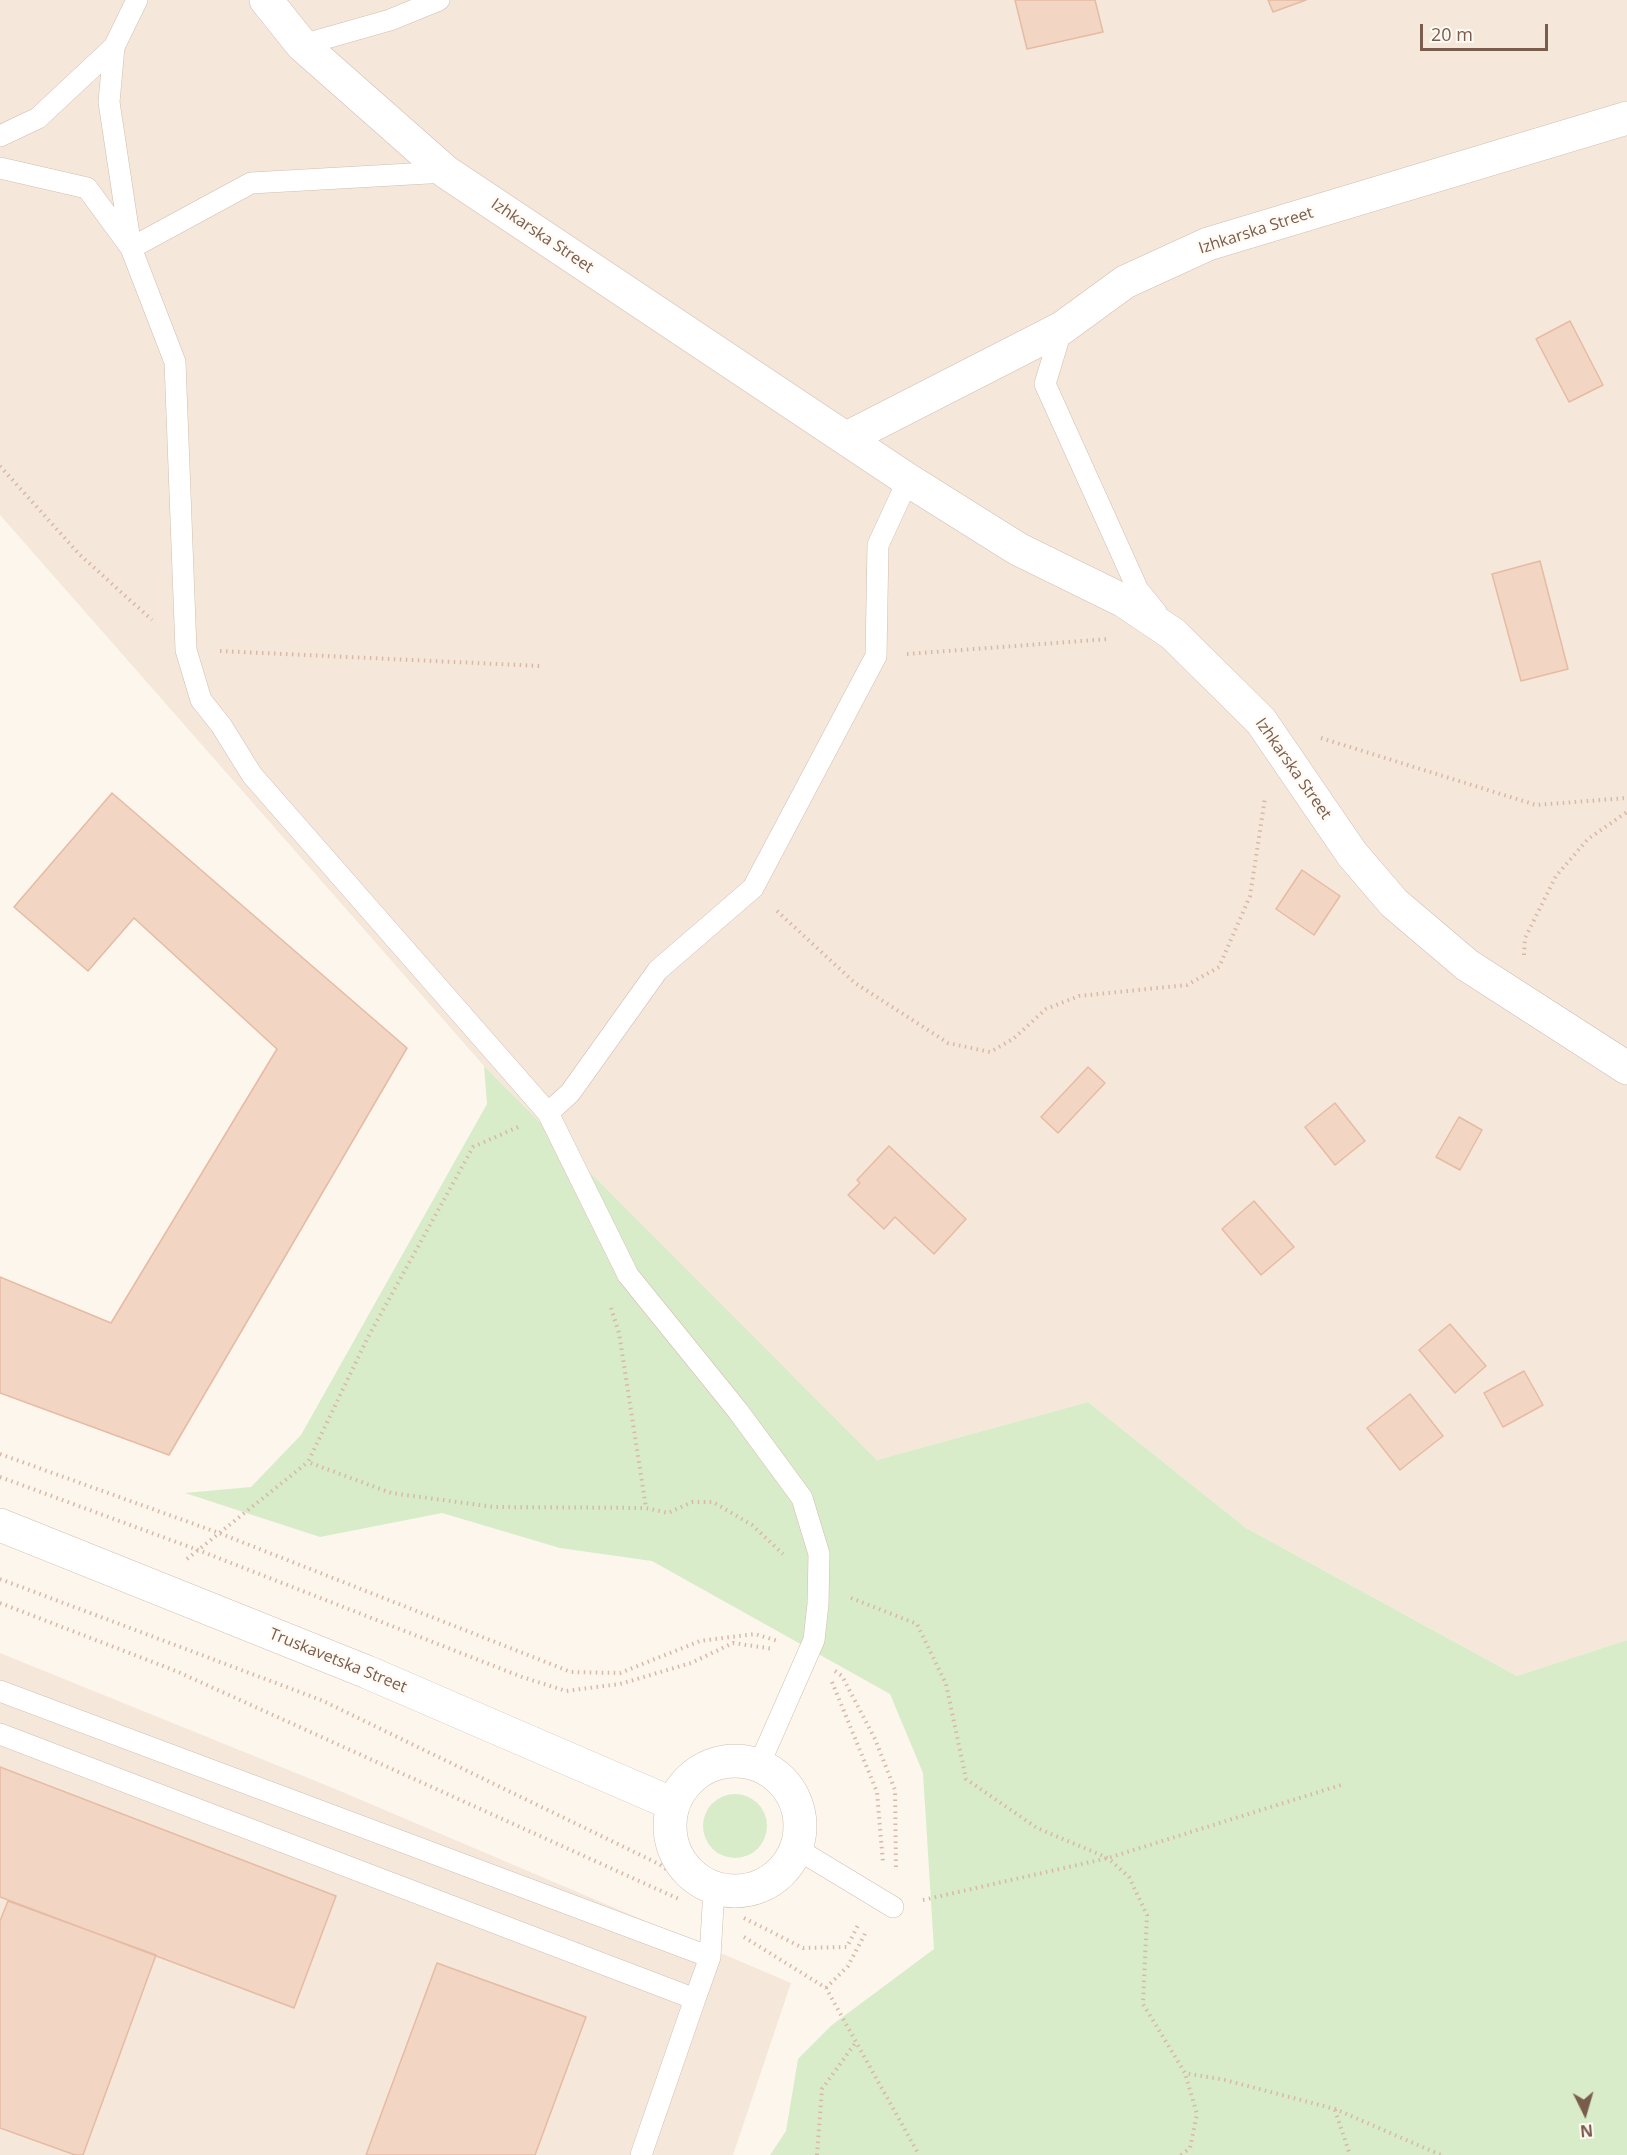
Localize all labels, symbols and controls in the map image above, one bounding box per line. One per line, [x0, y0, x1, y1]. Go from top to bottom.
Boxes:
scale bar [1423, 12, 1550, 50]
text: 20 m [1431, 22, 1473, 46]
street label: Izhkarska Street [487, 195, 597, 277]
street label: Izhkarska Street [1196, 203, 1316, 259]
street label: Izhkarska Street [1251, 715, 1335, 823]
street label: Truskavetska Street [266, 1625, 410, 1697]
north arrow [1555, 2083, 1615, 2143]
text: N [1579, 2119, 1594, 2142]

